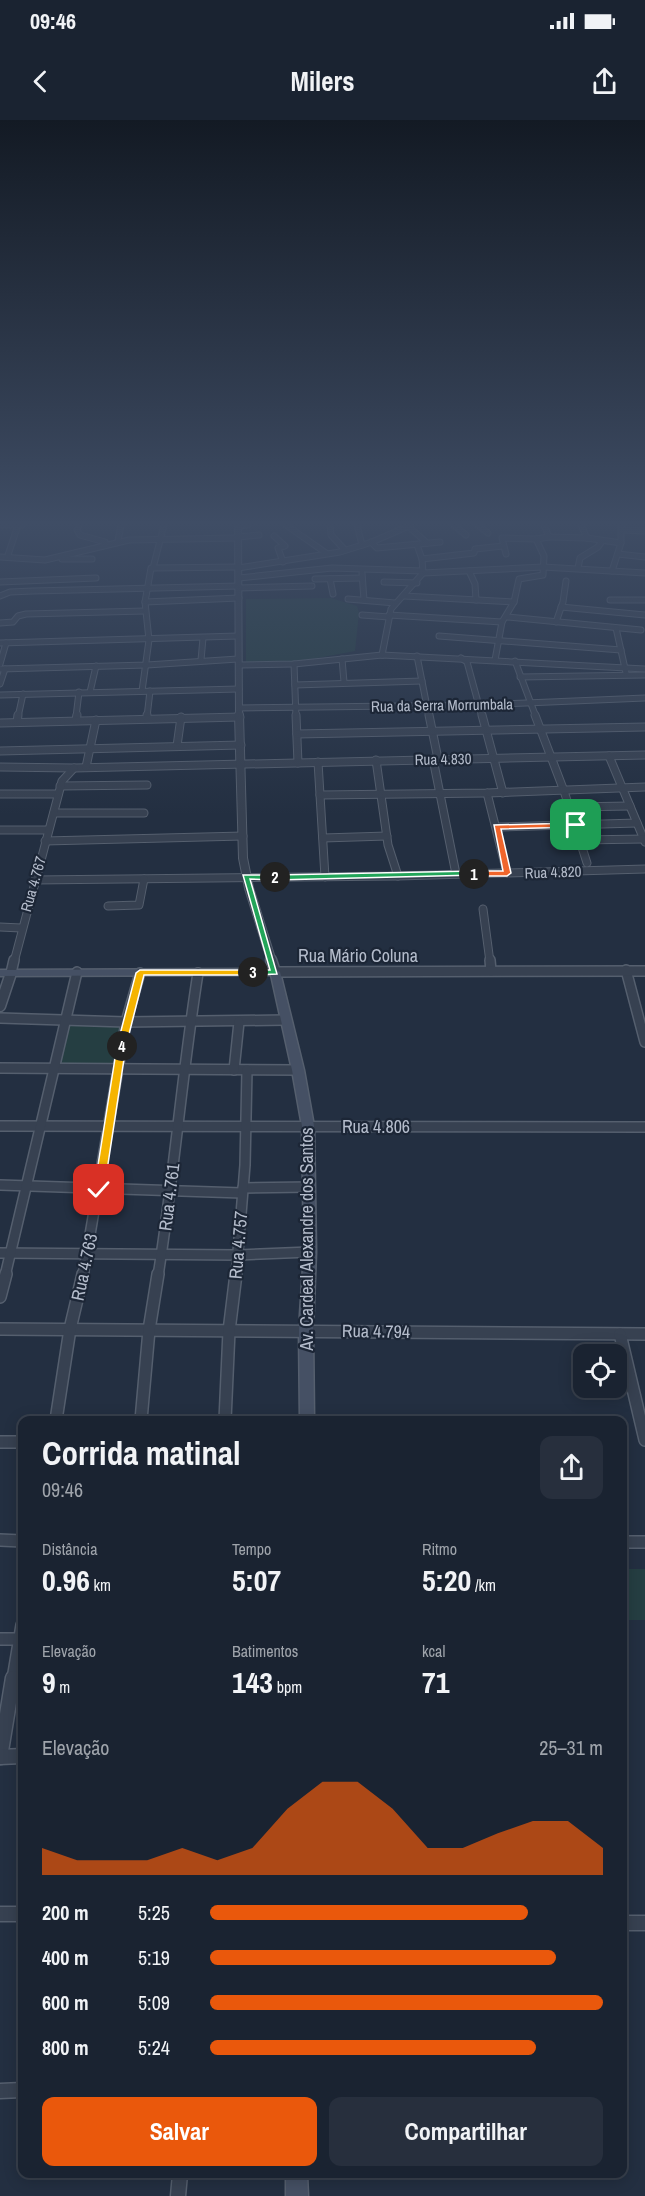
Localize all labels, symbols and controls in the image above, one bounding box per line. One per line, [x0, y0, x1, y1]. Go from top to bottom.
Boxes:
text: 09:46 [30, 6, 76, 36]
text: Milers [291, 63, 355, 99]
icon: back [24, 65, 57, 98]
icon: share [588, 65, 621, 98]
street label: Rua da Serra Morrumbala [371, 693, 513, 717]
street label: Rua 4.830 [414, 748, 472, 770]
pin [550, 799, 601, 850]
icon: arrive [559, 808, 592, 841]
street label: Rua 4.767 [15, 854, 51, 914]
pin: 1 [459, 859, 489, 889]
street label: Rua 4.820 [524, 861, 582, 883]
pin: 2 [260, 862, 290, 892]
text: 1 [470, 863, 478, 885]
text: 2 [271, 866, 279, 888]
street label: Rua Mário Coluna [298, 943, 418, 968]
pin: 3 [238, 957, 268, 987]
text: 3 [249, 961, 257, 983]
pin: 4 [107, 1031, 137, 1061]
text: 4 [118, 1035, 126, 1057]
street label: Rua 4.806 [342, 1114, 410, 1139]
street label: Av. Cardeal Alexandre dos Santos [294, 1127, 319, 1352]
street label: Rua 4.761 [152, 1161, 186, 1232]
pin [73, 1164, 124, 1215]
icon: check [82, 1173, 115, 1206]
street label: Rua 4.757 [223, 1210, 253, 1280]
street label: Rua 4.763 [65, 1231, 103, 1303]
street label: Rua 4.794 [342, 1318, 410, 1344]
map controls [573, 1344, 627, 1398]
button: locate [573, 1344, 627, 1398]
text: Corrida matinal [42, 1431, 241, 1475]
button: share [540, 1436, 603, 1499]
text: 09:46 [42, 1476, 83, 1503]
text: Distância [42, 1538, 97, 1560]
text: Tempo [232, 1538, 271, 1560]
text: Ritmo [422, 1538, 457, 1560]
text: 0.96 [42, 1560, 90, 1600]
text: 5:07 [232, 1560, 281, 1600]
text: 5:20 [422, 1560, 471, 1600]
text: km [90, 1574, 111, 1596]
text: /km [471, 1574, 496, 1596]
text: Elevação [42, 1640, 96, 1662]
text: Batimentos [232, 1640, 298, 1662]
text: kcal [422, 1640, 445, 1662]
text: 9 [42, 1662, 56, 1702]
text: 143 [232, 1662, 273, 1702]
text: 71 [422, 1662, 449, 1702]
text: m [56, 1676, 70, 1698]
text: bpm [273, 1676, 302, 1698]
text: Elevação [42, 1734, 109, 1761]
text: 25–31 m [539, 1734, 603, 1761]
text: 200 m [42, 1899, 89, 1926]
text: 5:25 [138, 1899, 170, 1926]
text: 400 m [42, 1944, 89, 1971]
text: 5:19 [138, 1944, 170, 1971]
text: 600 m [42, 1989, 89, 2016]
text: 5:09 [138, 1989, 170, 2016]
text: 800 m [42, 2034, 89, 2061]
text: 5:24 [138, 2034, 170, 2061]
button: Salvar [42, 2097, 317, 2166]
button: Compartilhar [329, 2097, 603, 2166]

